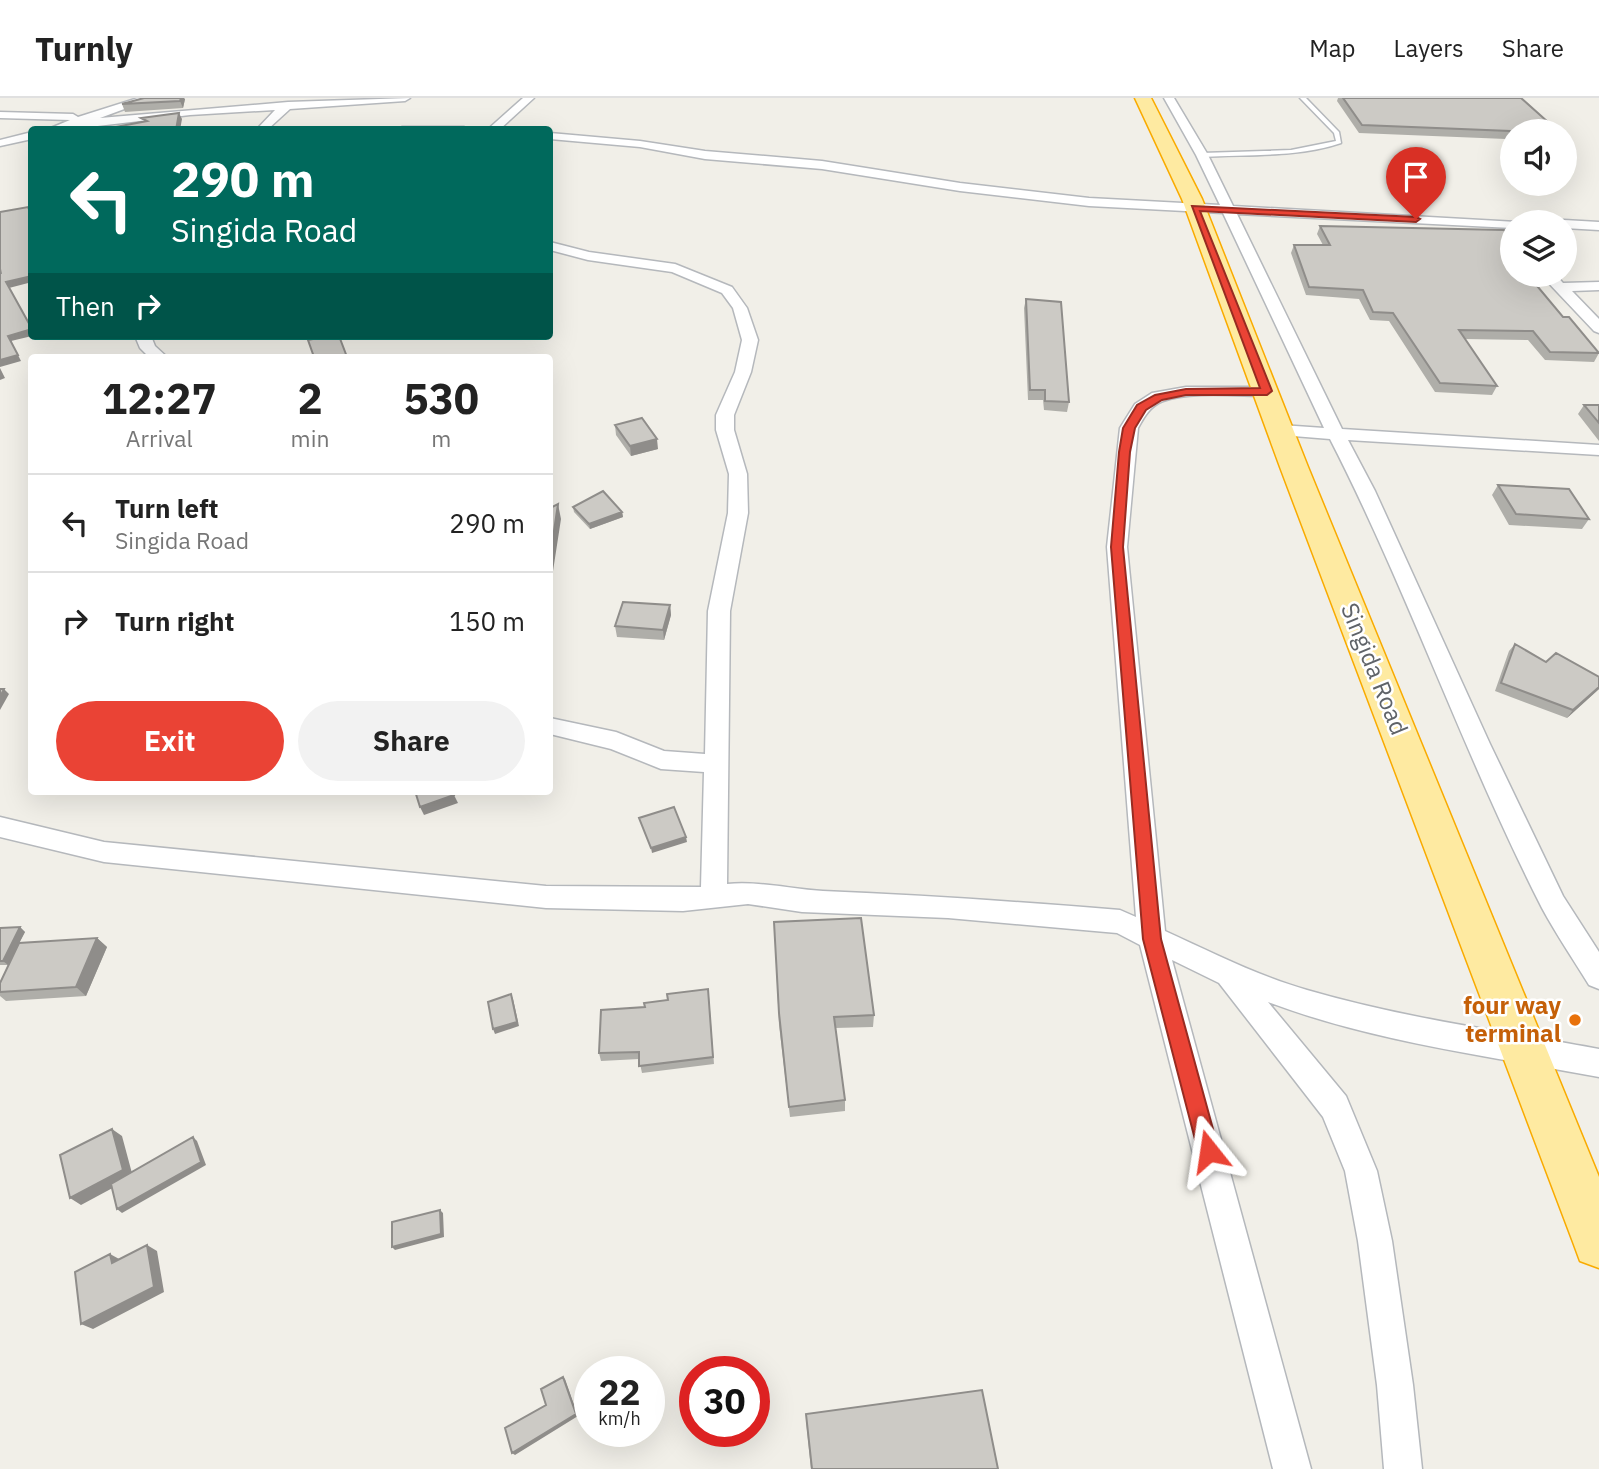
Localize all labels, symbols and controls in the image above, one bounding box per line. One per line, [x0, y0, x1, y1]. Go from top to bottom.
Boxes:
text: Turnly [35, 27, 133, 70]
text: Map [1309, 32, 1356, 64]
text: Layers [1394, 32, 1464, 64]
text: Share [1502, 32, 1564, 64]
map controls [1500, 119, 1577, 287]
button: sound [1500, 119, 1577, 196]
text: 290 m [171, 147, 315, 210]
pin [1386, 147, 1446, 219]
icon: left [56, 154, 147, 245]
icon: arrive [1397, 158, 1435, 196]
text: Singida Road [171, 209, 357, 251]
button: layers [1500, 210, 1577, 287]
icon: right [129, 287, 167, 325]
text: Then [56, 289, 115, 323]
text: 12:27 [102, 371, 217, 426]
text: 2 [297, 371, 323, 426]
text: 530 [403, 371, 479, 426]
text: Arrival [126, 423, 193, 453]
text: min [291, 423, 329, 453]
text: m [431, 423, 451, 453]
text: Turn left [115, 491, 218, 525]
icon: left [56, 504, 94, 542]
text: 290 m [449, 506, 525, 540]
text: Singida Road [115, 525, 249, 555]
street label: Singida Road [1334, 598, 1416, 739]
icon: right [56, 602, 94, 640]
text: Turn right [115, 604, 234, 638]
text: 150 m [449, 604, 525, 638]
button: Exit [56, 701, 284, 781]
button: Share [298, 701, 525, 781]
place label: four way terminal [1463, 989, 1561, 1049]
marker: four way terminal [1567, 1012, 1583, 1028]
position arrow [1172, 1114, 1246, 1188]
speed limit sign: 30 [679, 1356, 770, 1447]
text: 22 [598, 1369, 641, 1415]
text: km/h [598, 1407, 641, 1430]

